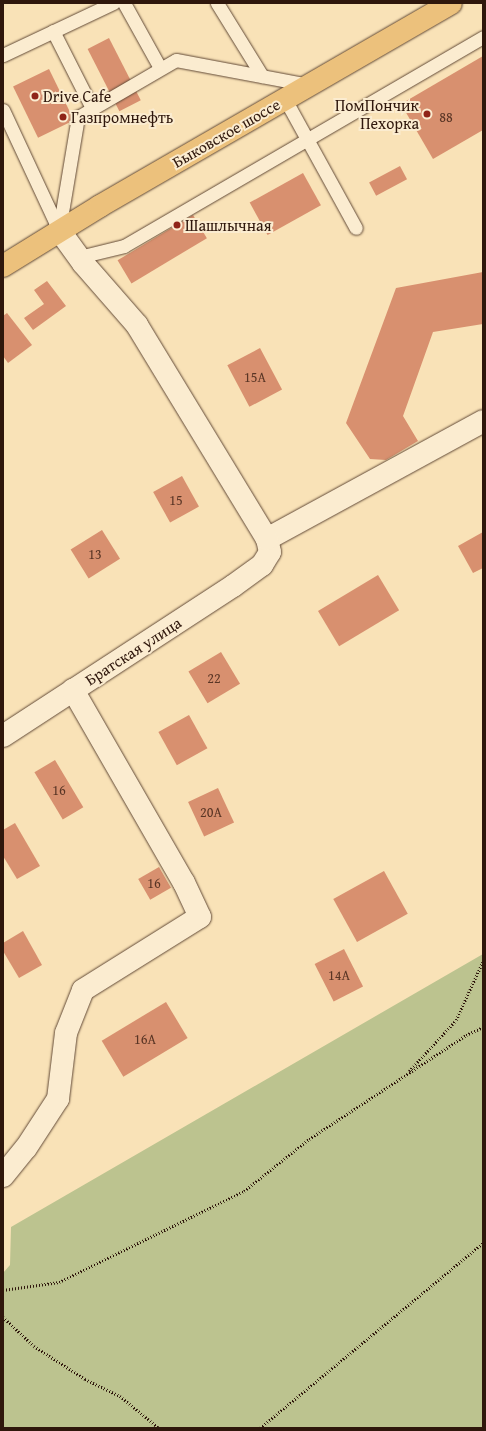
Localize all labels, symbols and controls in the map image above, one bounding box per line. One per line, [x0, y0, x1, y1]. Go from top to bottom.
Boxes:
place label: Drive Cafe [43, 86, 111, 106]
marker: Drive Cafe [30, 91, 40, 101]
street label: Быковское шоссе [169, 94, 283, 172]
place label: ПомПончик Пехорка [335, 95, 419, 133]
place label: Газпромнефть [71, 107, 173, 127]
marker: ПомПончик Пехорка [422, 109, 432, 119]
house number: 88 [439, 109, 453, 125]
marker: Газпромнефть [58, 112, 68, 122]
place label: Шашлычная [185, 215, 272, 235]
marker: Шашлычная [172, 220, 182, 230]
house number: 15А [244, 369, 266, 385]
house number: 15 [169, 492, 183, 508]
house number: 13 [88, 546, 102, 562]
street label: Братская улица [81, 613, 185, 689]
house number: 22 [207, 670, 221, 686]
house number: 16 [52, 782, 66, 798]
house number: 20А [200, 804, 222, 820]
house number: 16 [147, 875, 161, 891]
house number: 14А [328, 967, 350, 983]
house number: 16А [134, 1031, 156, 1047]

